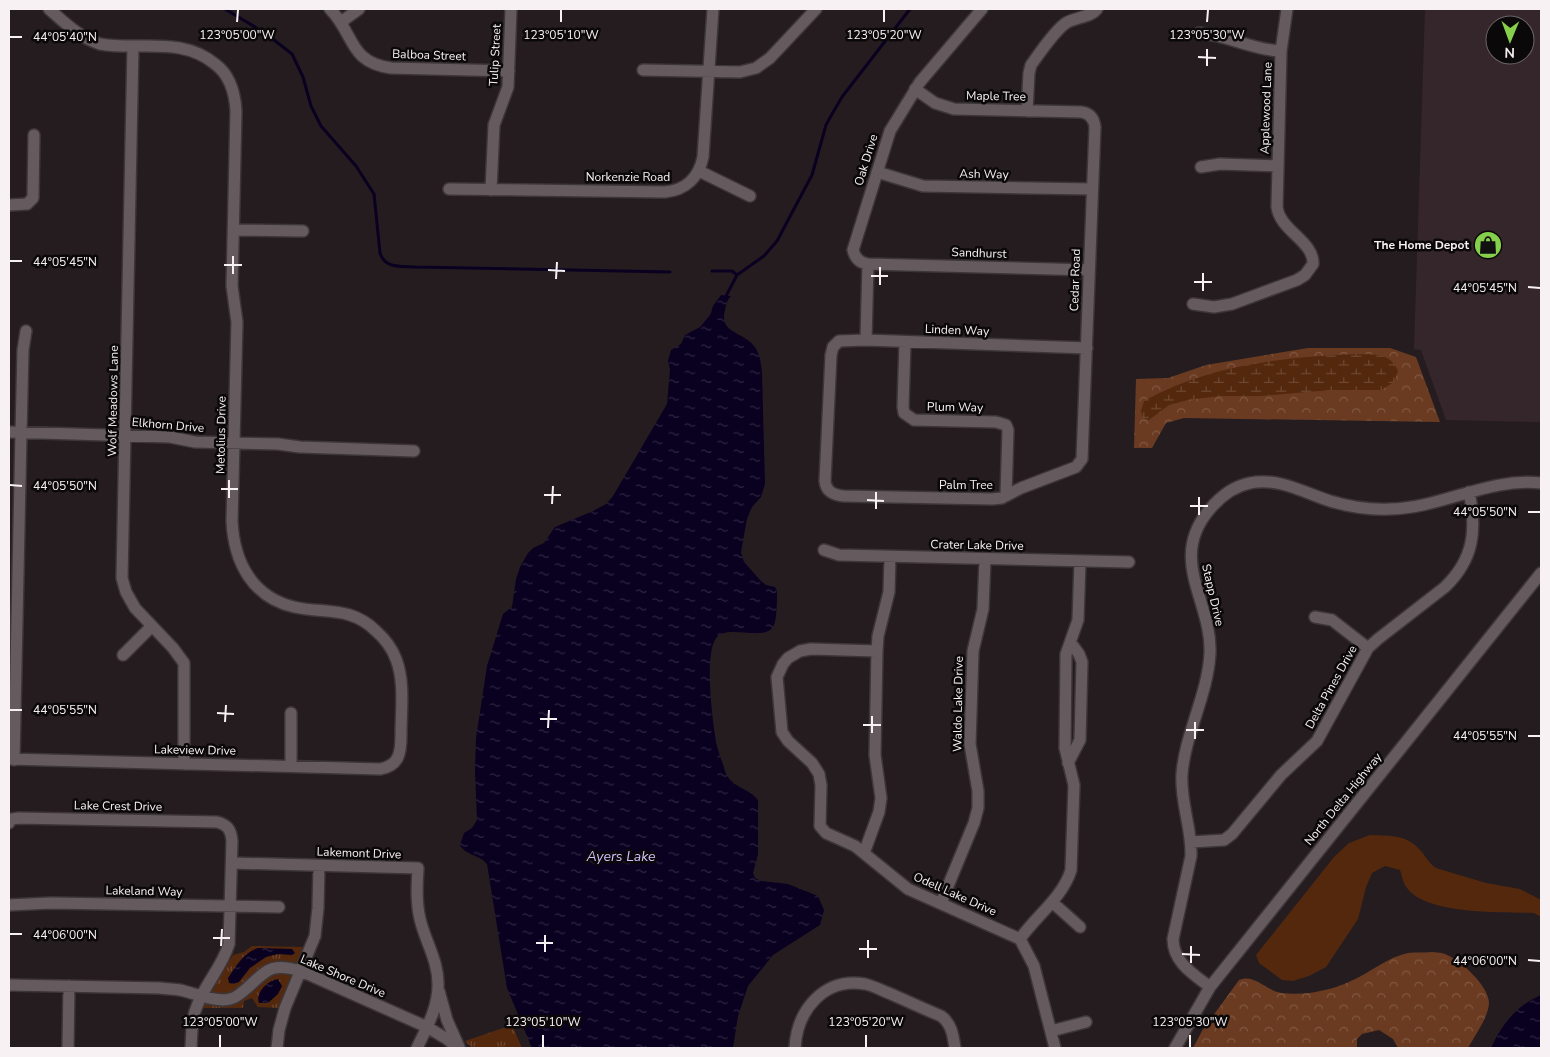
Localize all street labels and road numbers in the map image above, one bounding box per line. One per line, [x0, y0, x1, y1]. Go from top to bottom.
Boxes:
street label: Tulip Street [485, 23, 505, 87]
street label: Balboa Street [392, 46, 467, 64]
street label: Applewood Lane [1256, 62, 1276, 154]
street label: Maple Tree [966, 87, 1026, 105]
street label: Oak Drive [851, 132, 881, 188]
street label: Ash Way [959, 166, 1010, 182]
street label: Norkenzie Road [586, 169, 670, 185]
street label: Sandhurst [951, 244, 1008, 262]
street label: Cedar Road [1066, 248, 1084, 312]
street label: Linden Way [925, 321, 990, 339]
street label: Wolf Meadows Lane [104, 345, 122, 457]
street label: Metolius Drive [212, 396, 230, 474]
street label: Plum Way [927, 399, 984, 416]
street label: Elkhorn Drive [131, 414, 205, 436]
street label: Palm Tree [939, 477, 993, 493]
street label: Crater Lake Drive [930, 536, 1024, 554]
street label: Stapp Drive [1198, 562, 1228, 628]
street label: Delta Pines Drive [1301, 642, 1361, 732]
street label: Waldo Lake Drive [949, 656, 967, 752]
street label: Lakeview Drive [154, 741, 236, 759]
street label: North Delta Highway [1301, 749, 1386, 849]
street label: Lake Crest Drive [74, 797, 162, 815]
street label: Lakemont Drive [316, 844, 402, 862]
street label: Odell Lake Drive [911, 869, 999, 919]
street label: Lakeland Way [105, 882, 183, 900]
street label: Lake Shore Drive [298, 951, 388, 1001]

